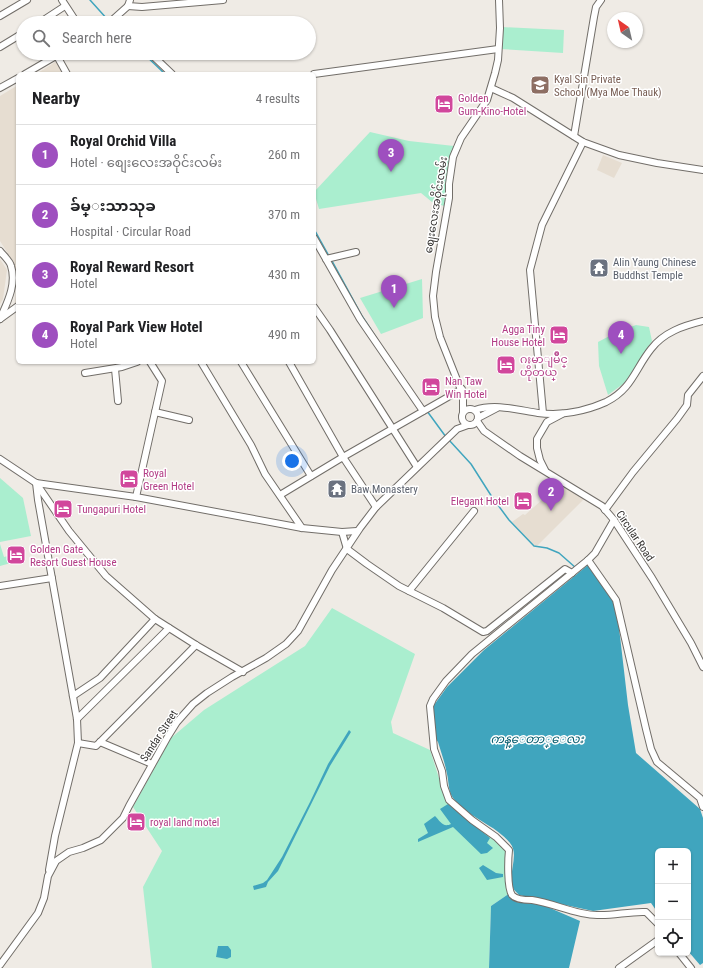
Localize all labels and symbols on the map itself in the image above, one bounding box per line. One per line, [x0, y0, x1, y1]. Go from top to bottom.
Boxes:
north arrow [607, 12, 643, 48]
place label: Kyal Sin Private School (Mya Moe Thauk) [554, 73, 662, 99]
school or university icon: Kyal Sin Private School (Mya Moe Thauk) [529, 74, 551, 96]
place label: Golden Gum-Kino-Hotel [458, 92, 526, 118]
hotel icon: Golden Gum-Kino-Hotel [433, 93, 455, 115]
pin: 3 [378, 139, 404, 172]
street label: စျေးလေးအဝိုင်းလမ်း [421, 155, 452, 255]
place label: Alin Yaung Chinese Buddhst Temple [613, 256, 696, 282]
temple icon: Alin Yaung Chinese Buddhst Temple [588, 257, 610, 279]
pin: 1 [381, 275, 407, 308]
pin: 4 [608, 321, 634, 354]
place label: Agga Tiny House Hotel [491, 323, 545, 349]
hotel icon: Agga Tiny House Hotel [548, 324, 570, 346]
place label: ဂႏမာျမိဳင္ ဟိုတယ္ [520, 351, 568, 381]
hotel icon: ဂႏမာျမိဳင္ ဟိုတယ္ [495, 354, 517, 376]
place label: Nan Taw Win Hotel [445, 375, 487, 401]
hotel icon: Nan Taw Win Hotel [420, 376, 442, 398]
your location [282, 451, 302, 471]
place label: Royal Green Hotel [143, 467, 194, 493]
hotel icon: Royal Green Hotel [118, 468, 140, 490]
temple icon: Baw Monastery [326, 478, 348, 500]
pin: 2 [538, 478, 564, 511]
place label: Baw Monastery [351, 483, 418, 496]
hotel icon: Elegant Hotel [512, 490, 534, 512]
place label: Elegant Hotel [451, 495, 509, 508]
hotel icon: Tungapuri Hotel [52, 498, 74, 520]
place label: Tungapuri Hotel [77, 503, 146, 516]
street label: Circular Road [613, 508, 657, 564]
place label: Golden Gate Resort Guest House [30, 543, 117, 569]
hotel icon: Golden Gate Resort Guest House [5, 544, 27, 566]
street label: Sandar Street [138, 708, 180, 764]
water label: ကန္ေတာ္ေလး [490, 732, 584, 749]
hotel icon: royal land motel [125, 811, 147, 833]
place label: royal land motel [150, 816, 219, 829]

